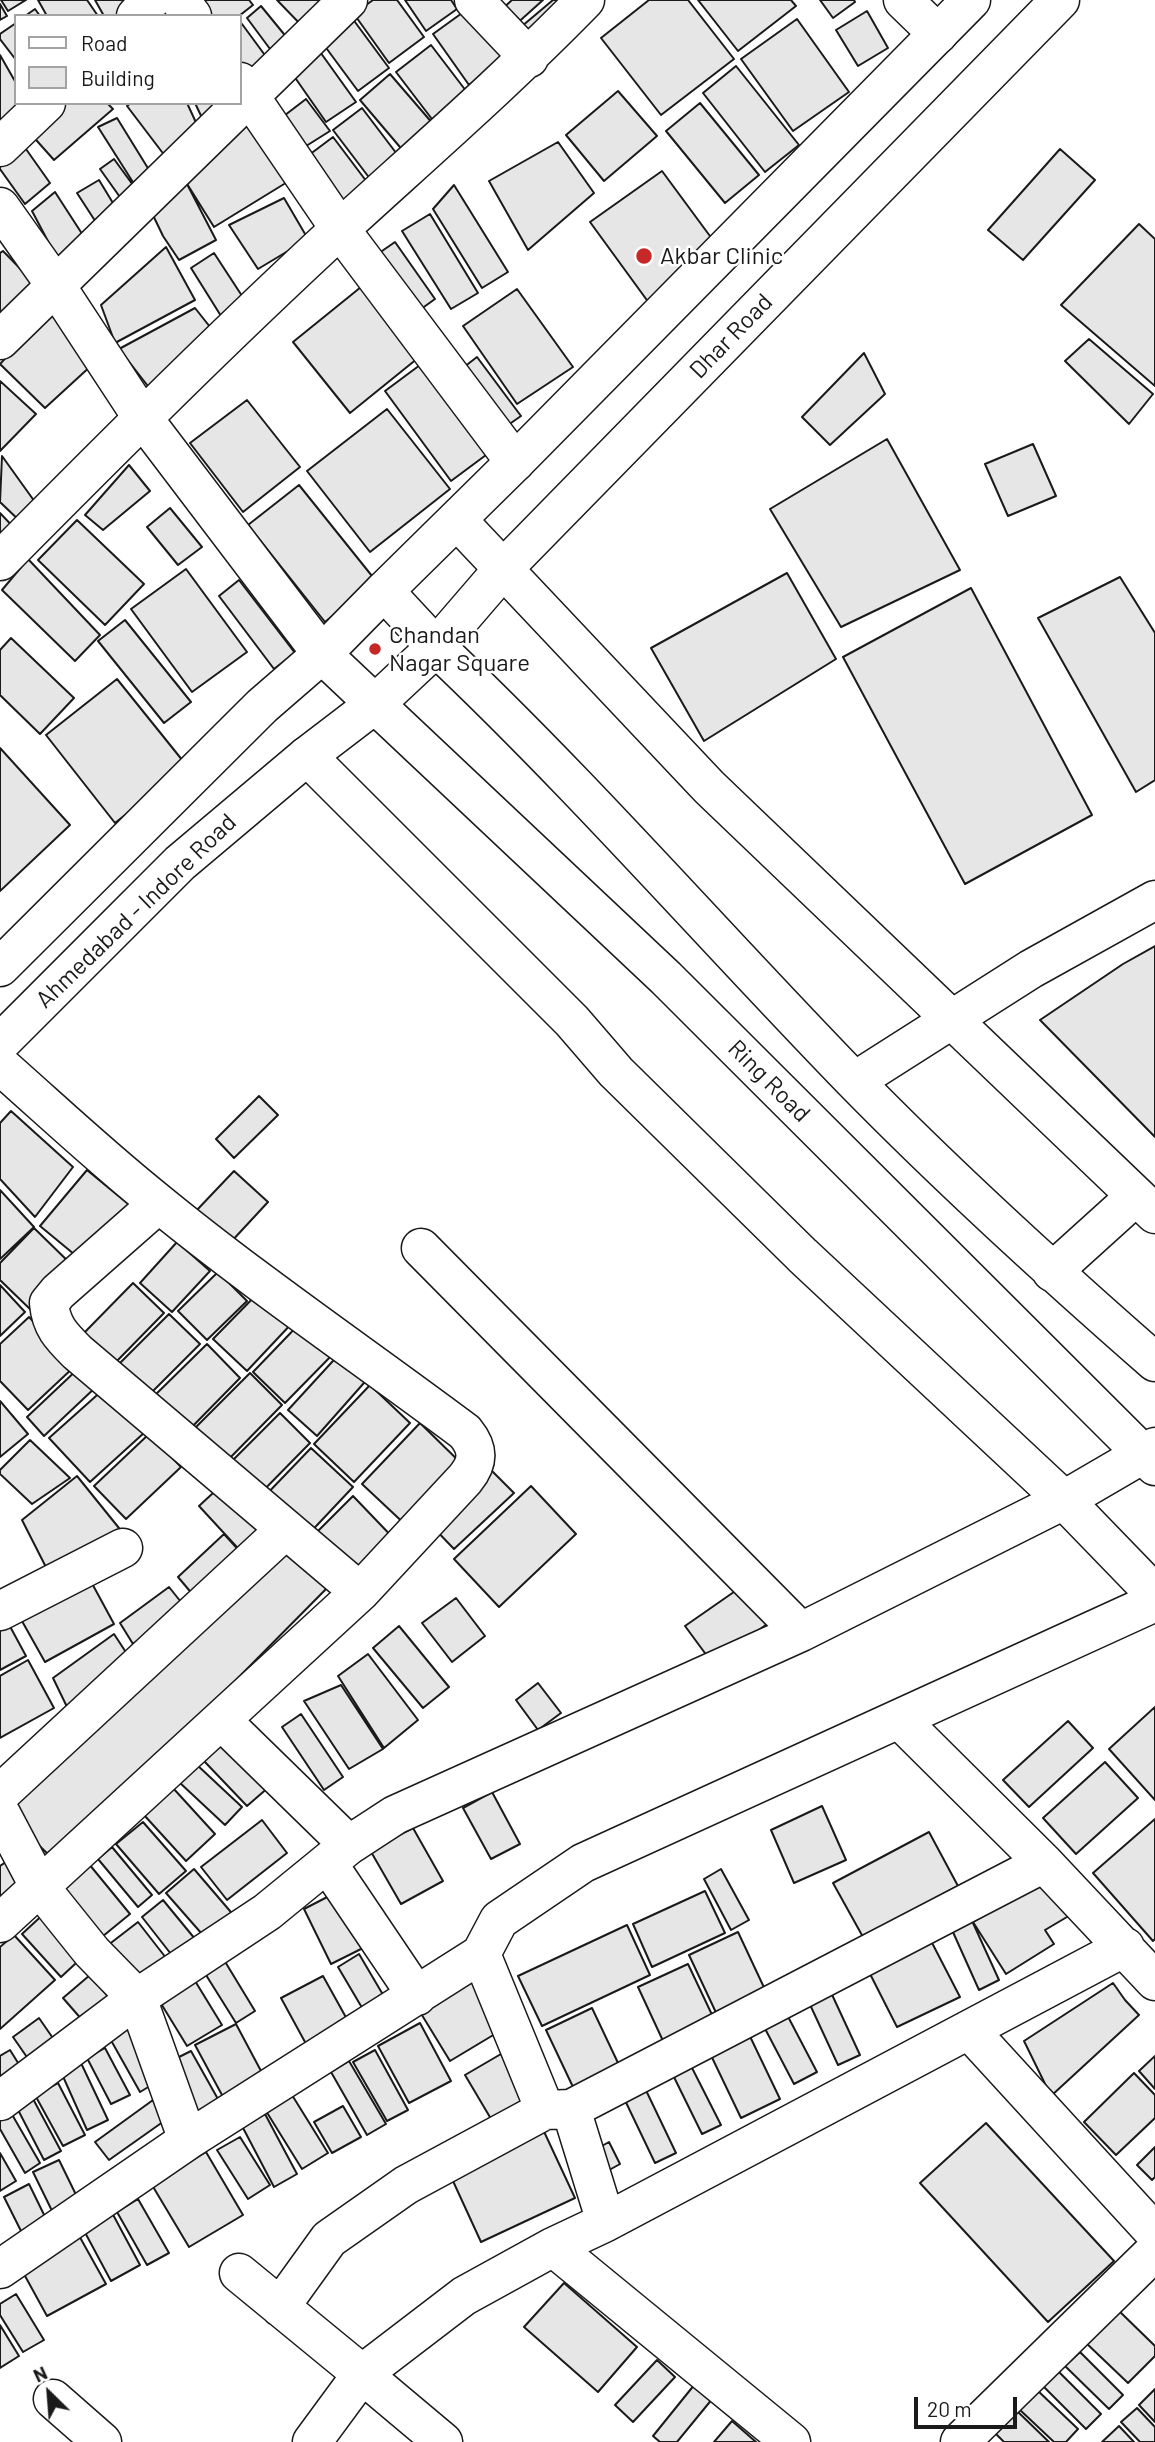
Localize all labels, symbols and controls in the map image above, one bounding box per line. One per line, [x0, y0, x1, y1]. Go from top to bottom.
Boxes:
legend [14, 14, 242, 105]
text: Road [81, 30, 127, 55]
text: Building [81, 65, 155, 90]
place label: Akbar Clinic [660, 242, 783, 270]
marker: Akbar Clinic [634, 246, 654, 266]
street label: Dhar Road [684, 288, 778, 384]
place label: Chandan Nagar Square [389, 621, 530, 677]
marker: Chandan Nagar Square [367, 641, 383, 657]
street label: Ahmedabad - Indore Road [30, 808, 242, 1014]
street label: Ring Road [722, 1034, 816, 1128]
north arrow [14, 2358, 84, 2428]
text: N [29, 2360, 50, 2387]
scale bar [917, 2382, 1020, 2426]
text: 20 m [927, 2396, 972, 2421]

